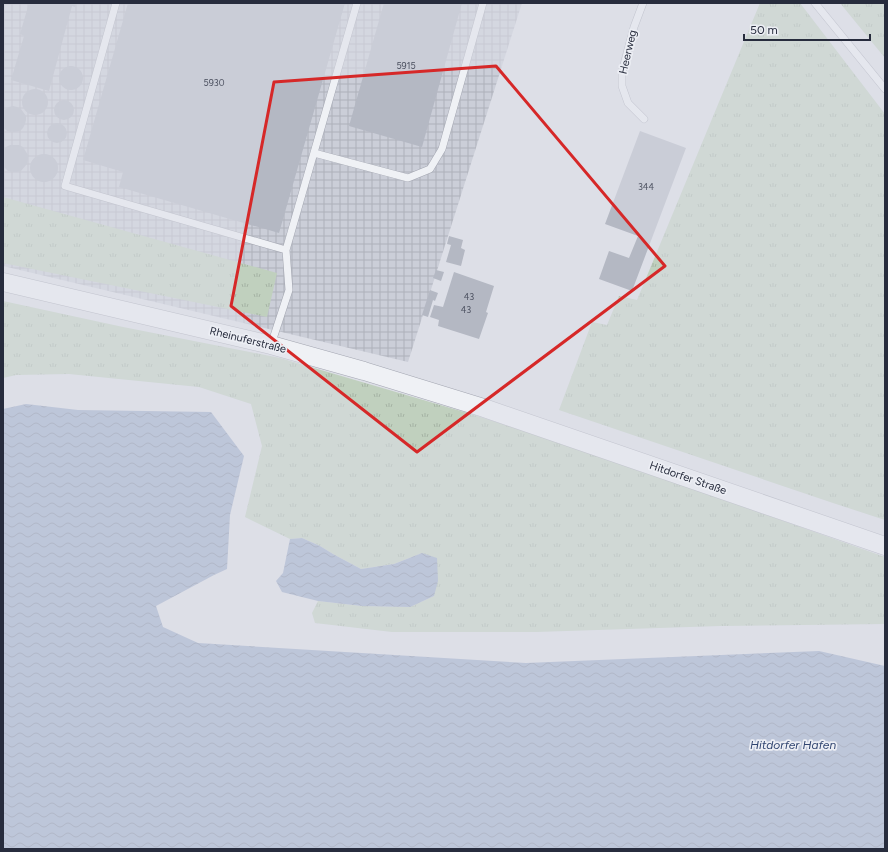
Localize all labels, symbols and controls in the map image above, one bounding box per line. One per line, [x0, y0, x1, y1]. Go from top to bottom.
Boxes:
scale bar [744, 16, 870, 42]
text: 50 m [750, 23, 778, 37]
street label: Heerweg [617, 29, 639, 75]
house number: 5915 [396, 60, 416, 71]
house number: 5930 [204, 77, 225, 88]
house number: 344 [638, 181, 654, 192]
house number: 43 [464, 291, 474, 302]
house number: 43 [461, 304, 471, 315]
street label: Rheinuferstraße [208, 324, 288, 356]
street label: Hitdorfer Straße [648, 459, 728, 497]
water label: Hitdorfer Hafen [750, 738, 836, 752]

